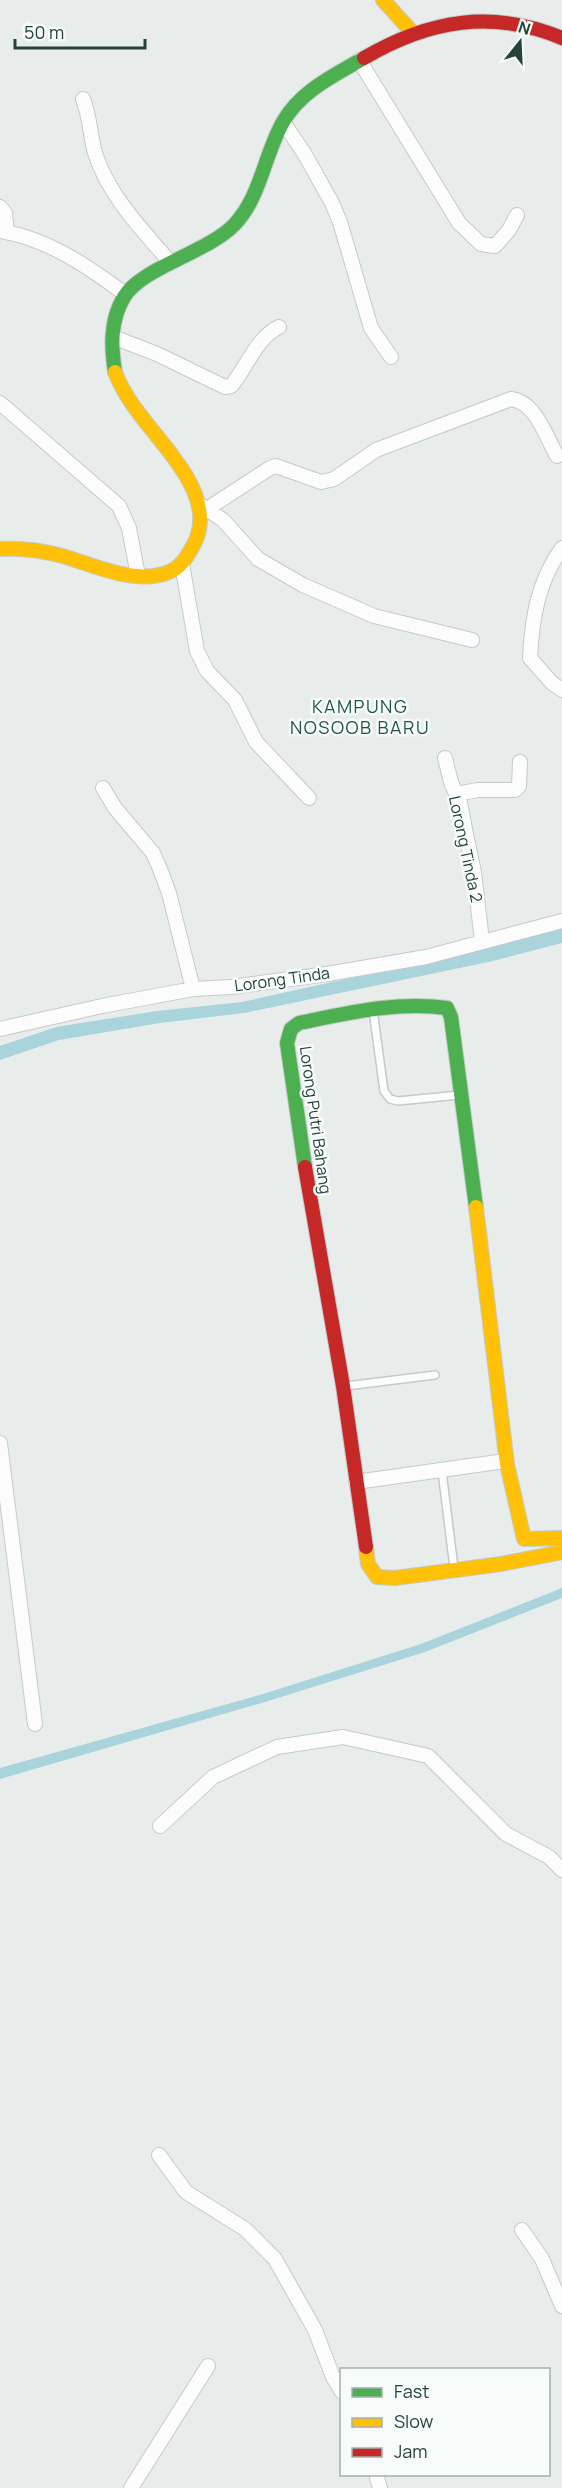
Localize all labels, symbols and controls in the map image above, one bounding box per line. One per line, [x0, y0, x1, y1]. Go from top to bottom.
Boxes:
scale bar [15, 12, 146, 50]
north arrow [490, 12, 550, 72]
text: N [516, 15, 534, 40]
text: 50 m [24, 20, 64, 44]
district label: KAMPUNG NOSOOB BARU [290, 694, 430, 739]
street label: Lorong Tinda 2 [444, 794, 488, 904]
street label: Lorong Tinda [233, 961, 331, 997]
street label: Lorong Putri Bahang [295, 1045, 337, 1195]
legend [340, 2368, 550, 2476]
text: Fast [394, 2379, 429, 2403]
text: Slow [394, 2409, 434, 2433]
text: Jam [394, 2439, 428, 2463]

